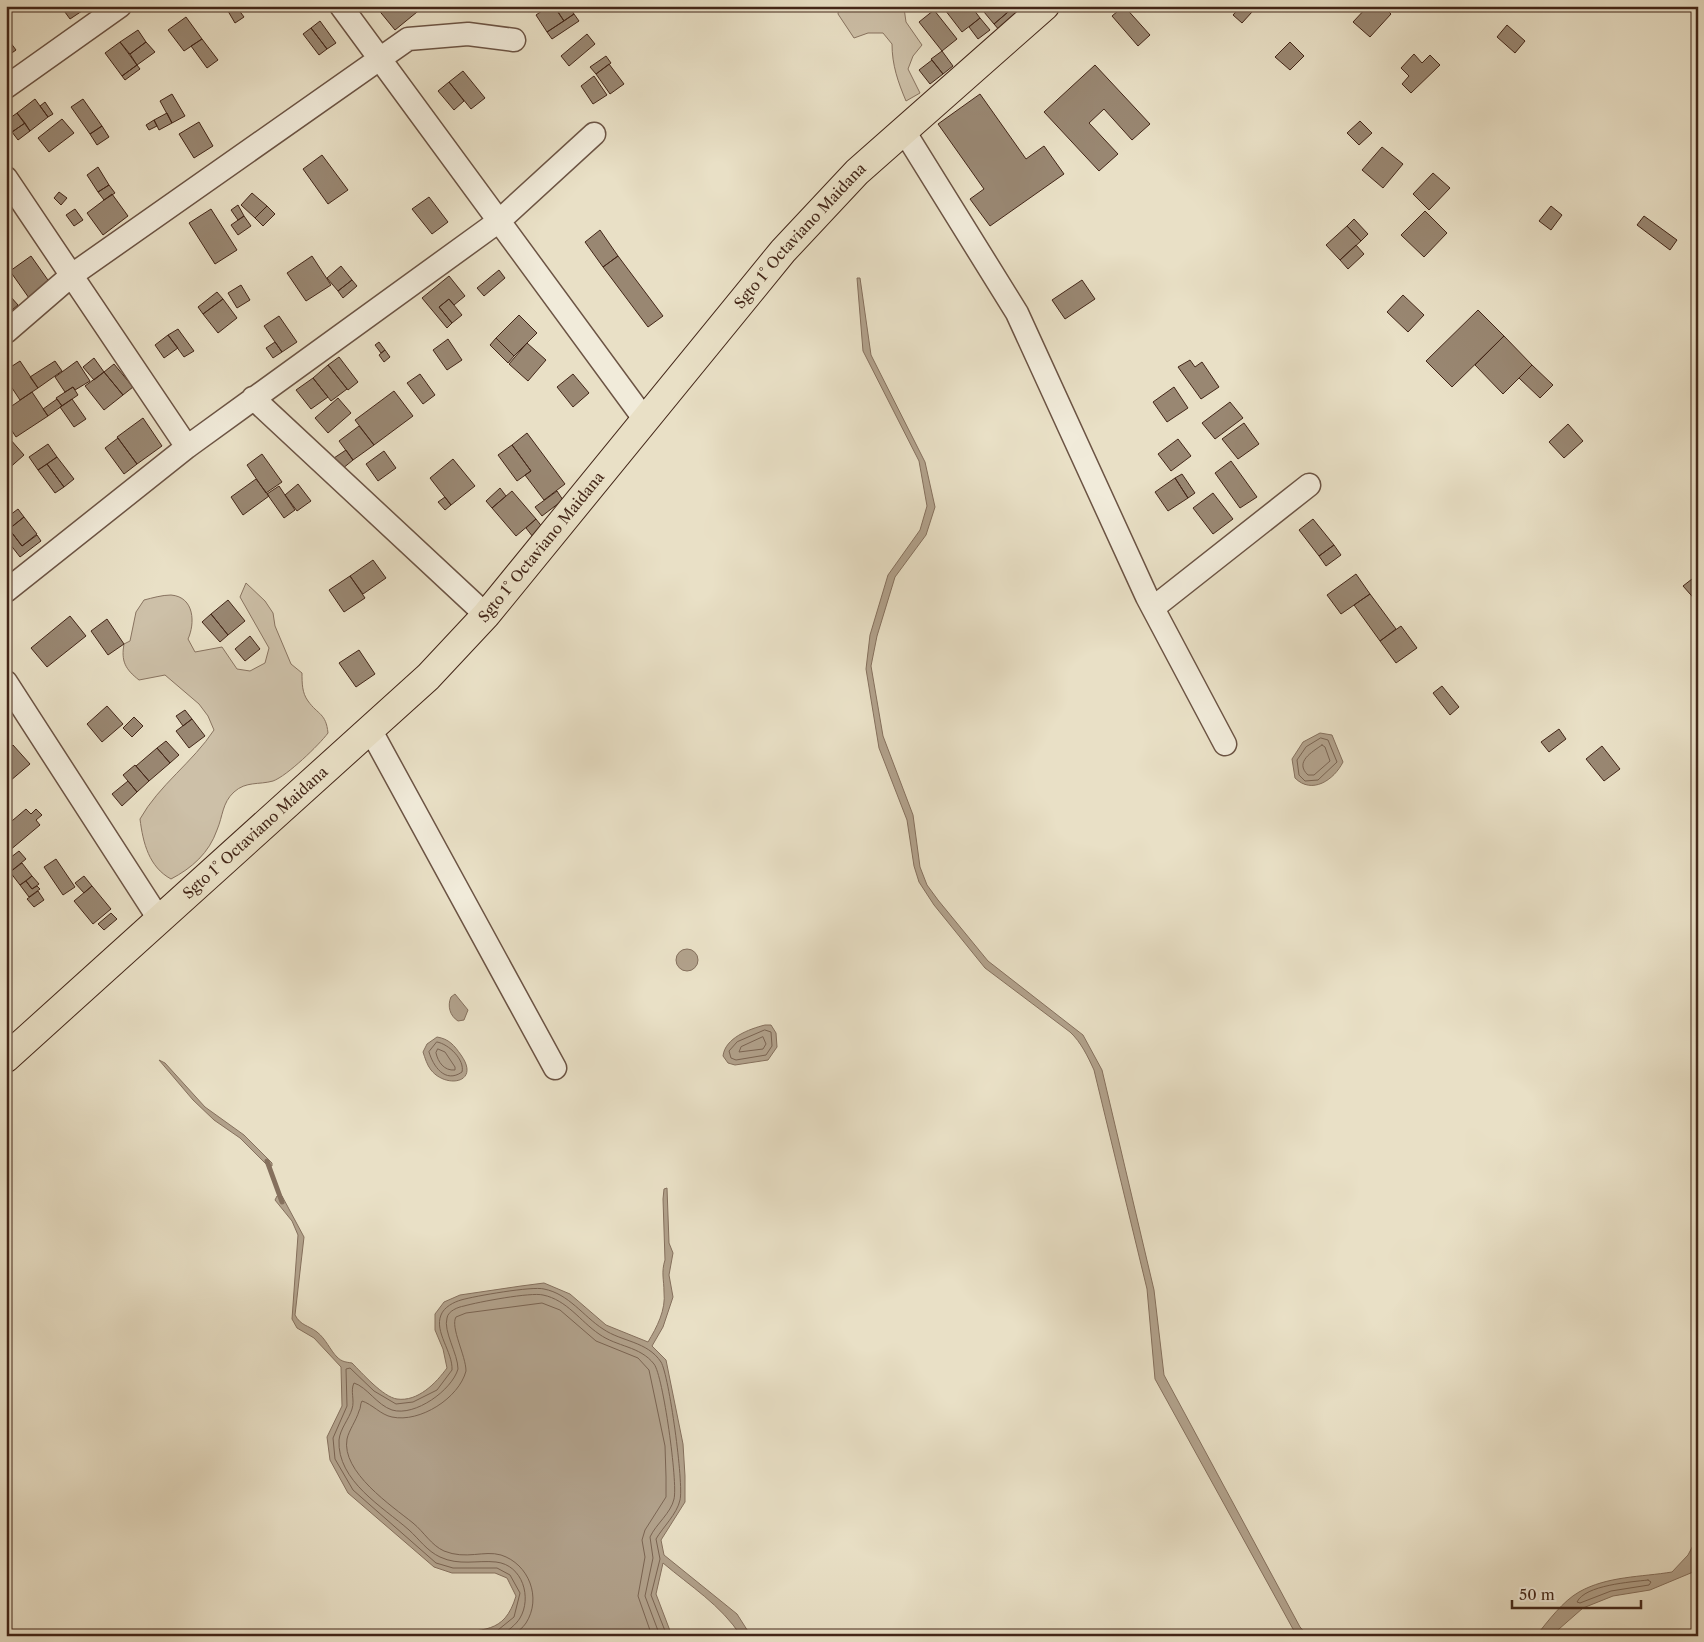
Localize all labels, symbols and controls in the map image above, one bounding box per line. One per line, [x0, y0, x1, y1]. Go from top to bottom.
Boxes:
street label: Sgto 1° Octaviano Maidana [730, 159, 870, 312]
street label: Sgto 1° Octaviano Maidana [474, 468, 608, 626]
street label: Sgto 1° Octaviano Maidana [179, 762, 332, 903]
scale bar [1512, 1577, 1640, 1609]
text: 50 m [1519, 1585, 1555, 1604]

